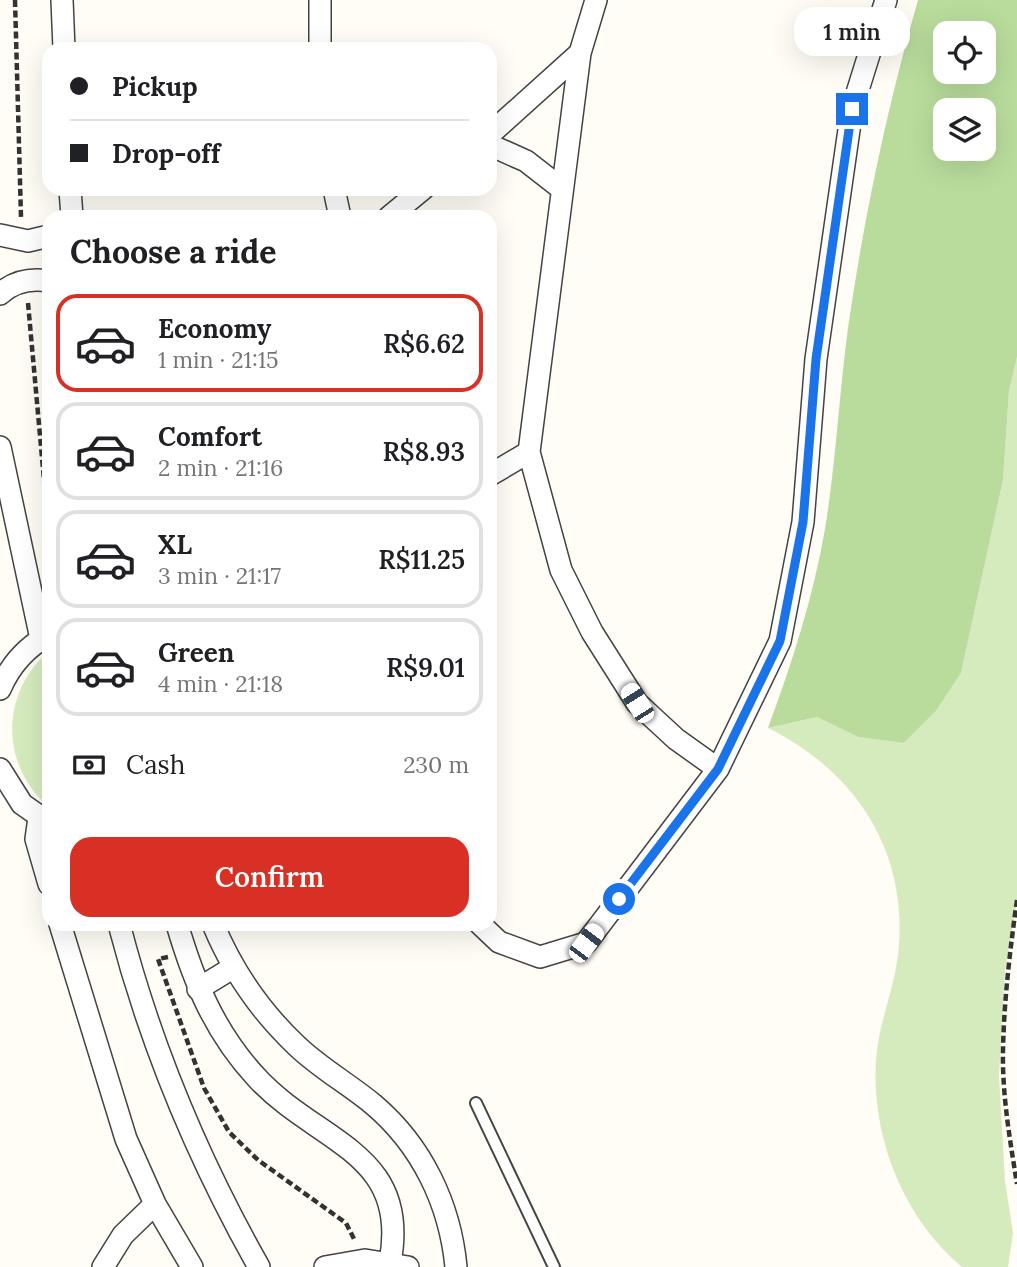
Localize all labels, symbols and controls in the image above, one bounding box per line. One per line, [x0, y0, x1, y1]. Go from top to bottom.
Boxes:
callout: 1 min [794, 7, 910, 56]
text: 1 min [823, 17, 881, 46]
map controls [933, 21, 996, 161]
button: locate [933, 21, 996, 84]
text: Pickup [112, 70, 198, 103]
route end [836, 93, 868, 125]
button: layers [933, 98, 996, 161]
text: Drop-off [112, 137, 220, 170]
text: Choose a ride [70, 231, 277, 272]
icon: car [74, 312, 137, 375]
text: Economy [158, 312, 271, 345]
text: R$6.62 [383, 327, 465, 360]
text: 1 min · 21:15 [158, 345, 279, 374]
icon: car [74, 420, 137, 483]
text: Comfort [158, 420, 262, 453]
text: R$8.93 [382, 435, 465, 468]
text: 2 min · 21:16 [158, 453, 283, 482]
icon: car [74, 528, 137, 591]
text: XL [158, 528, 192, 561]
text: R$11.25 [378, 543, 465, 576]
text: 3 min · 21:17 [158, 561, 281, 590]
icon: car [74, 636, 137, 699]
text: Green [158, 636, 234, 669]
text: R$9.01 [386, 651, 465, 684]
text: 4 min · 21:18 [158, 669, 283, 698]
car [617, 680, 658, 726]
icon: cash [70, 746, 108, 784]
text: Cash [126, 748, 185, 781]
text: 230 m [403, 750, 469, 779]
button: Confirm [70, 837, 469, 917]
route start [603, 883, 635, 915]
car [565, 920, 608, 966]

